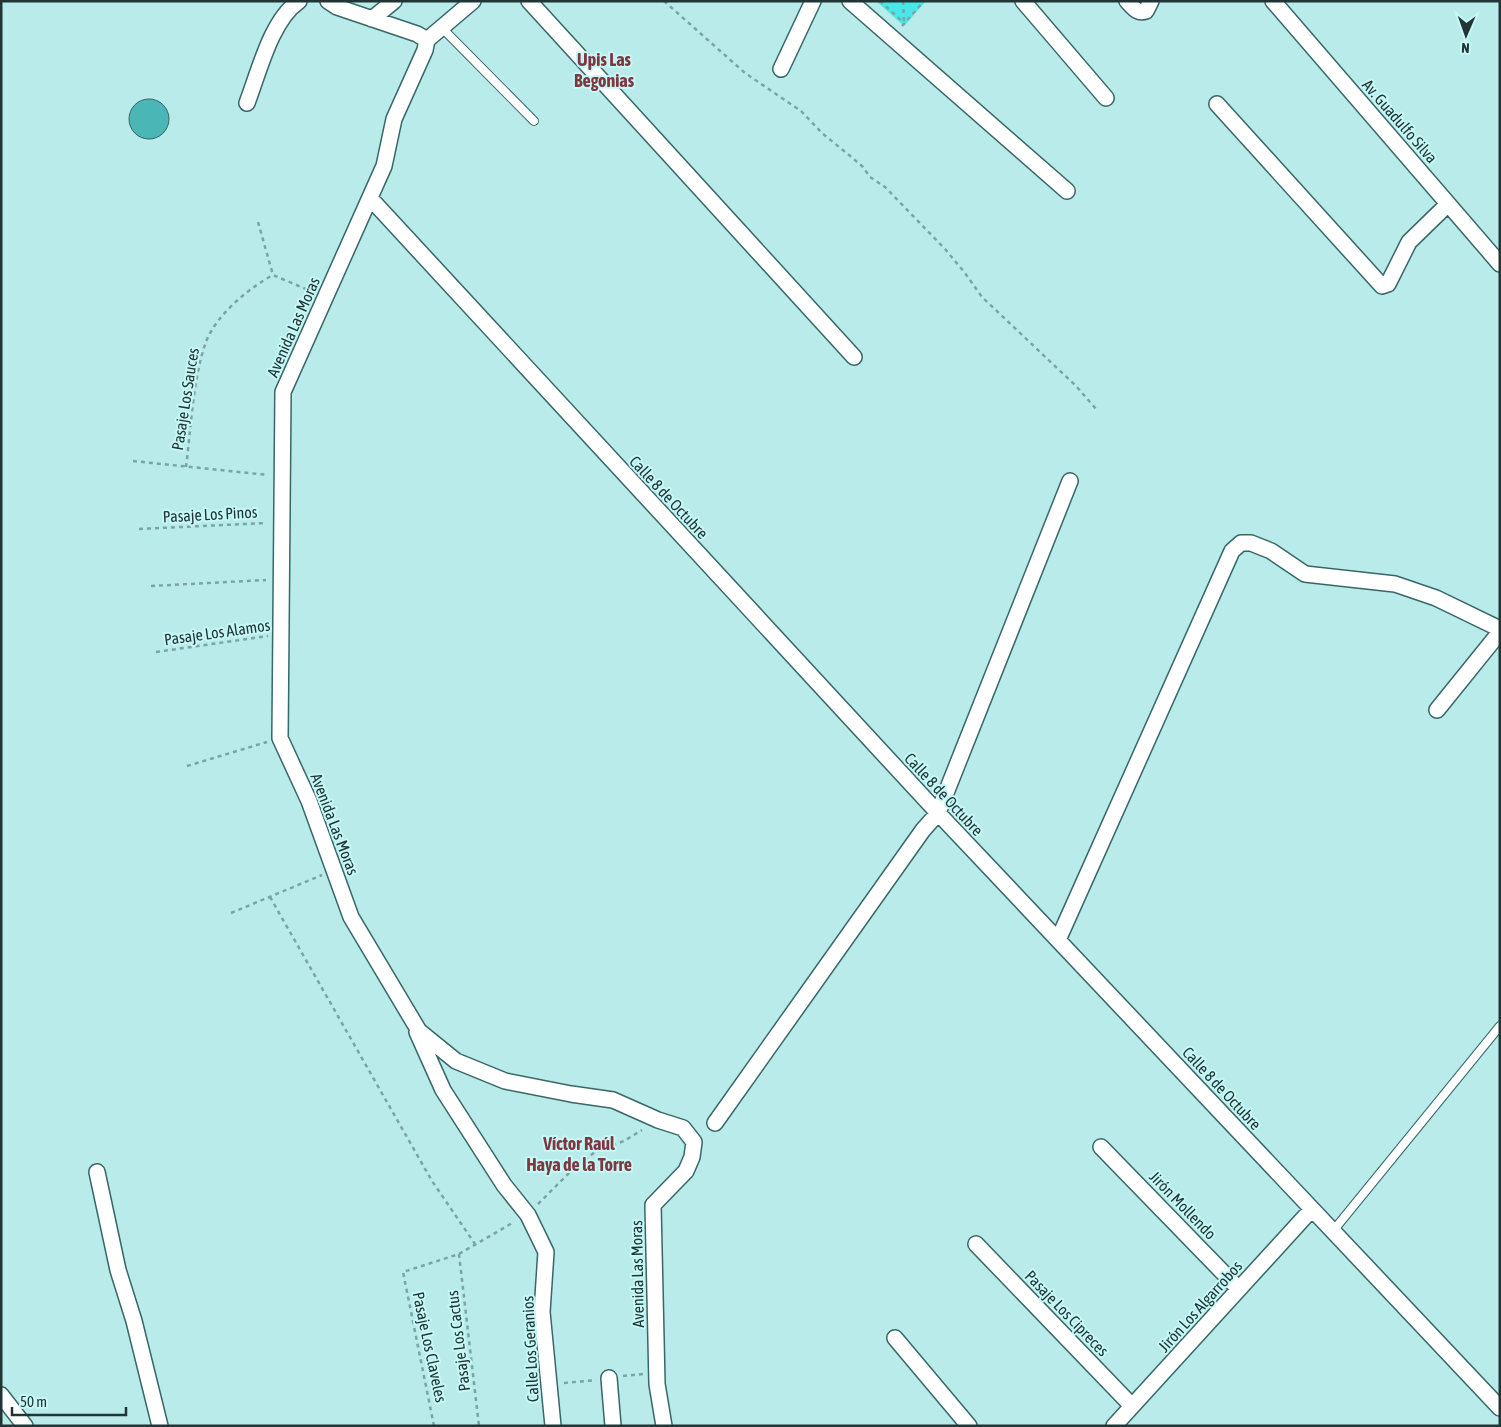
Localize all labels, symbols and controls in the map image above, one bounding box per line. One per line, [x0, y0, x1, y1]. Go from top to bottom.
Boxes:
north arrow [1441, 10, 1491, 60]
text: N [1461, 40, 1470, 56]
district label: Upis Las Begonias [574, 49, 635, 91]
street label: Av. Guadulfo Silva [1359, 76, 1441, 166]
street label: Avenida Las Moras [263, 274, 323, 380]
street label: Pasaje Los Sauces [168, 346, 203, 452]
street label: Calle 8 de Octubre [626, 452, 712, 542]
street label: Pasaje Los Pinos [162, 503, 258, 526]
street label: Pasaje Los Alamos [163, 616, 272, 649]
street label: Calle 8 de Octubre [901, 749, 987, 839]
street label: Avenida Las Moras [307, 771, 363, 878]
street label: Calle 8 de Octubre [1179, 1043, 1265, 1133]
district label: Víctor Raúl Haya de la Torre [526, 1133, 632, 1175]
street label: Jirón Mollendo [1146, 1167, 1220, 1243]
street label: Avenida Las Moras [627, 1220, 647, 1328]
street label: Jirón Los Algarrobos [1154, 1257, 1247, 1356]
street label: Pasaje Los Cipreces [1021, 1266, 1113, 1360]
street label: Pasaje Los Cactus [443, 1289, 474, 1392]
street label: Pasaje Los Claveles [409, 1290, 451, 1404]
street label: Calle Los Geranios [518, 1295, 542, 1402]
scale bar [12, 1384, 126, 1416]
text: 50 m [20, 1393, 47, 1410]

